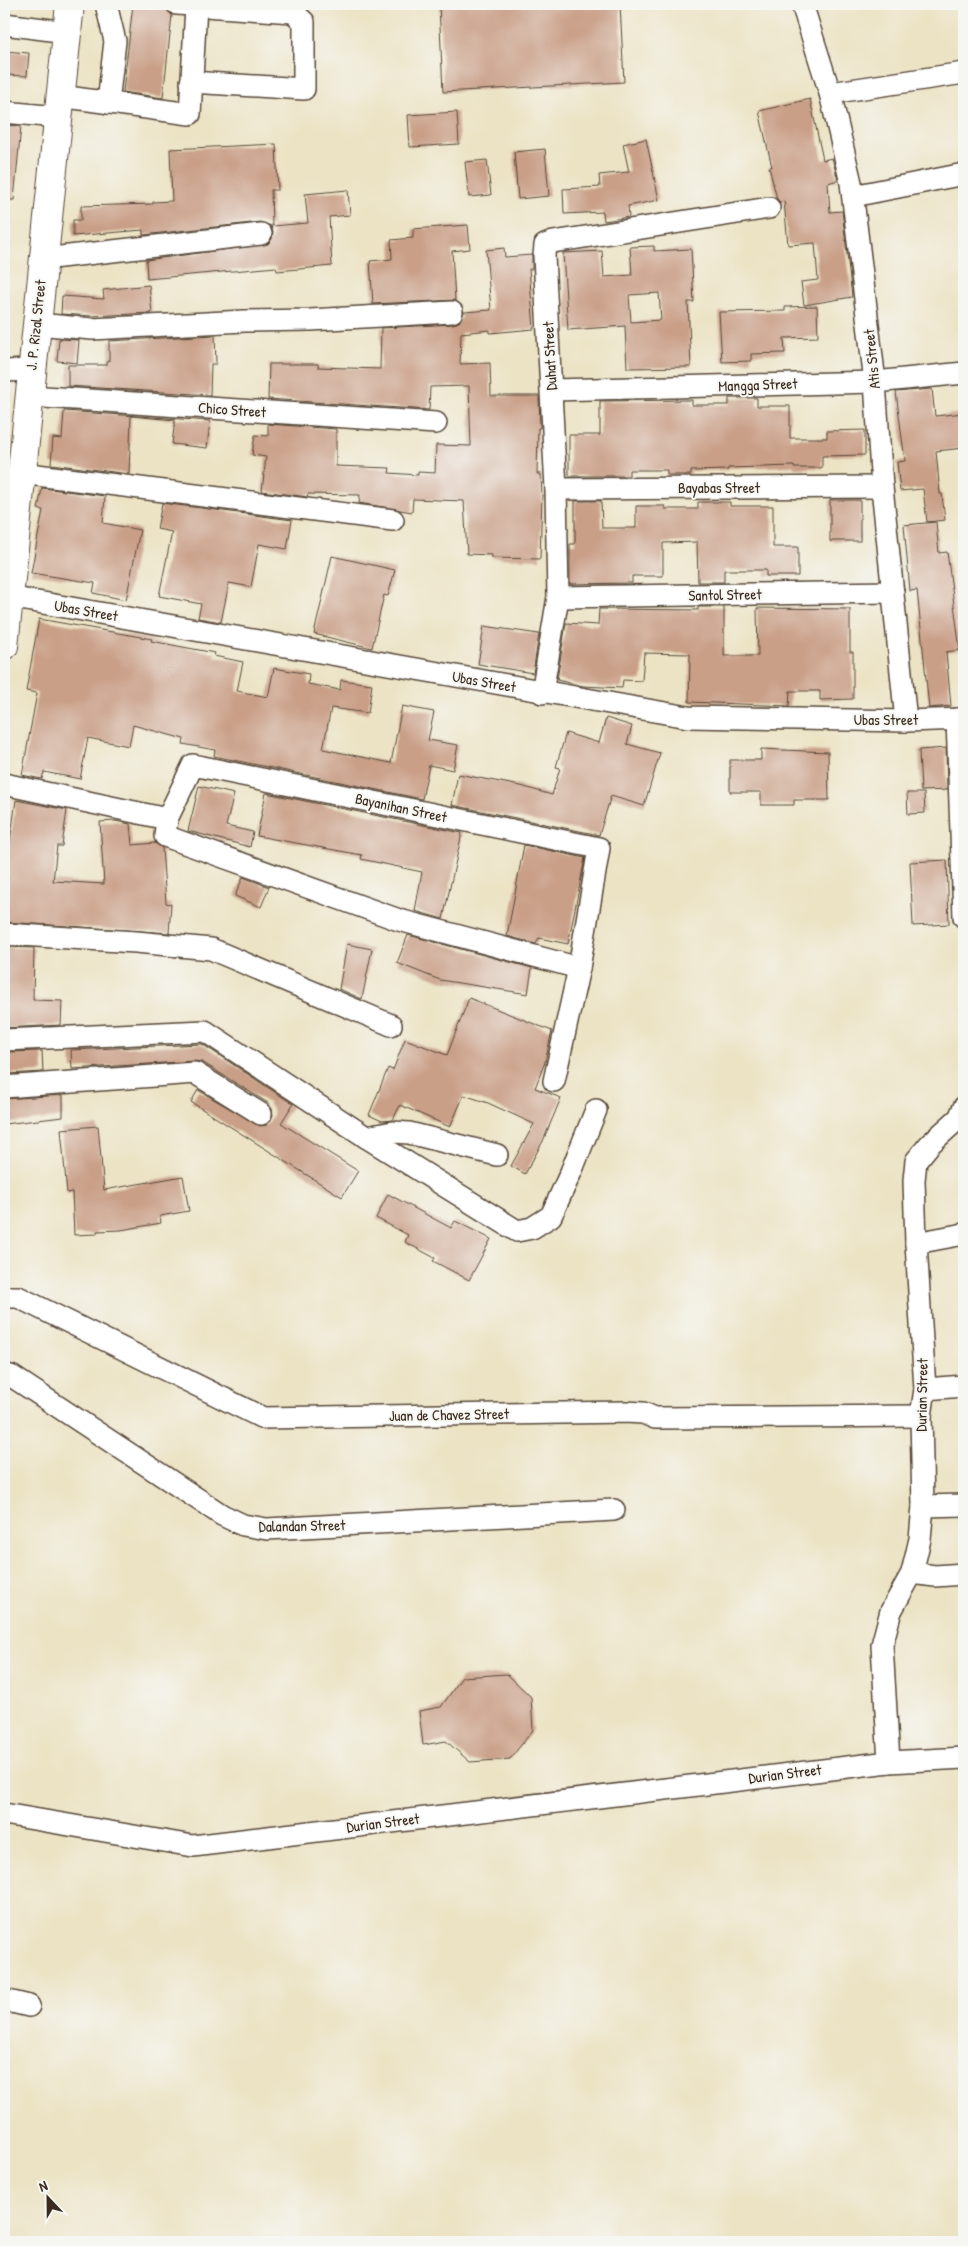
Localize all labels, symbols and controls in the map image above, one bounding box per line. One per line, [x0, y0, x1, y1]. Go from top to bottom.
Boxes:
street label: J. P. Rizal Street [20, 278, 51, 371]
street label: Duhat Street [537, 320, 562, 391]
street label: Atis Street [858, 327, 885, 390]
street label: Mangga Street [718, 373, 799, 396]
street label: Chico Street [197, 397, 268, 422]
street label: Bayabas Street [678, 477, 761, 498]
street label: Santol Street [688, 583, 763, 606]
street label: Ubas Street [53, 595, 120, 627]
street label: Ubas Street [451, 666, 518, 698]
street label: Ubas Street [854, 709, 919, 730]
street label: Bayanihan Street [353, 788, 450, 828]
street label: Durian Street [910, 1357, 933, 1432]
street label: Juan de Chavez Street [389, 1403, 510, 1426]
street label: Dalandan Street [259, 1514, 346, 1537]
street label: Durian Street [747, 1759, 823, 1788]
street label: Durian Street [345, 1808, 421, 1837]
north arrow [22, 2174, 72, 2224]
text: N [36, 2175, 50, 2196]

